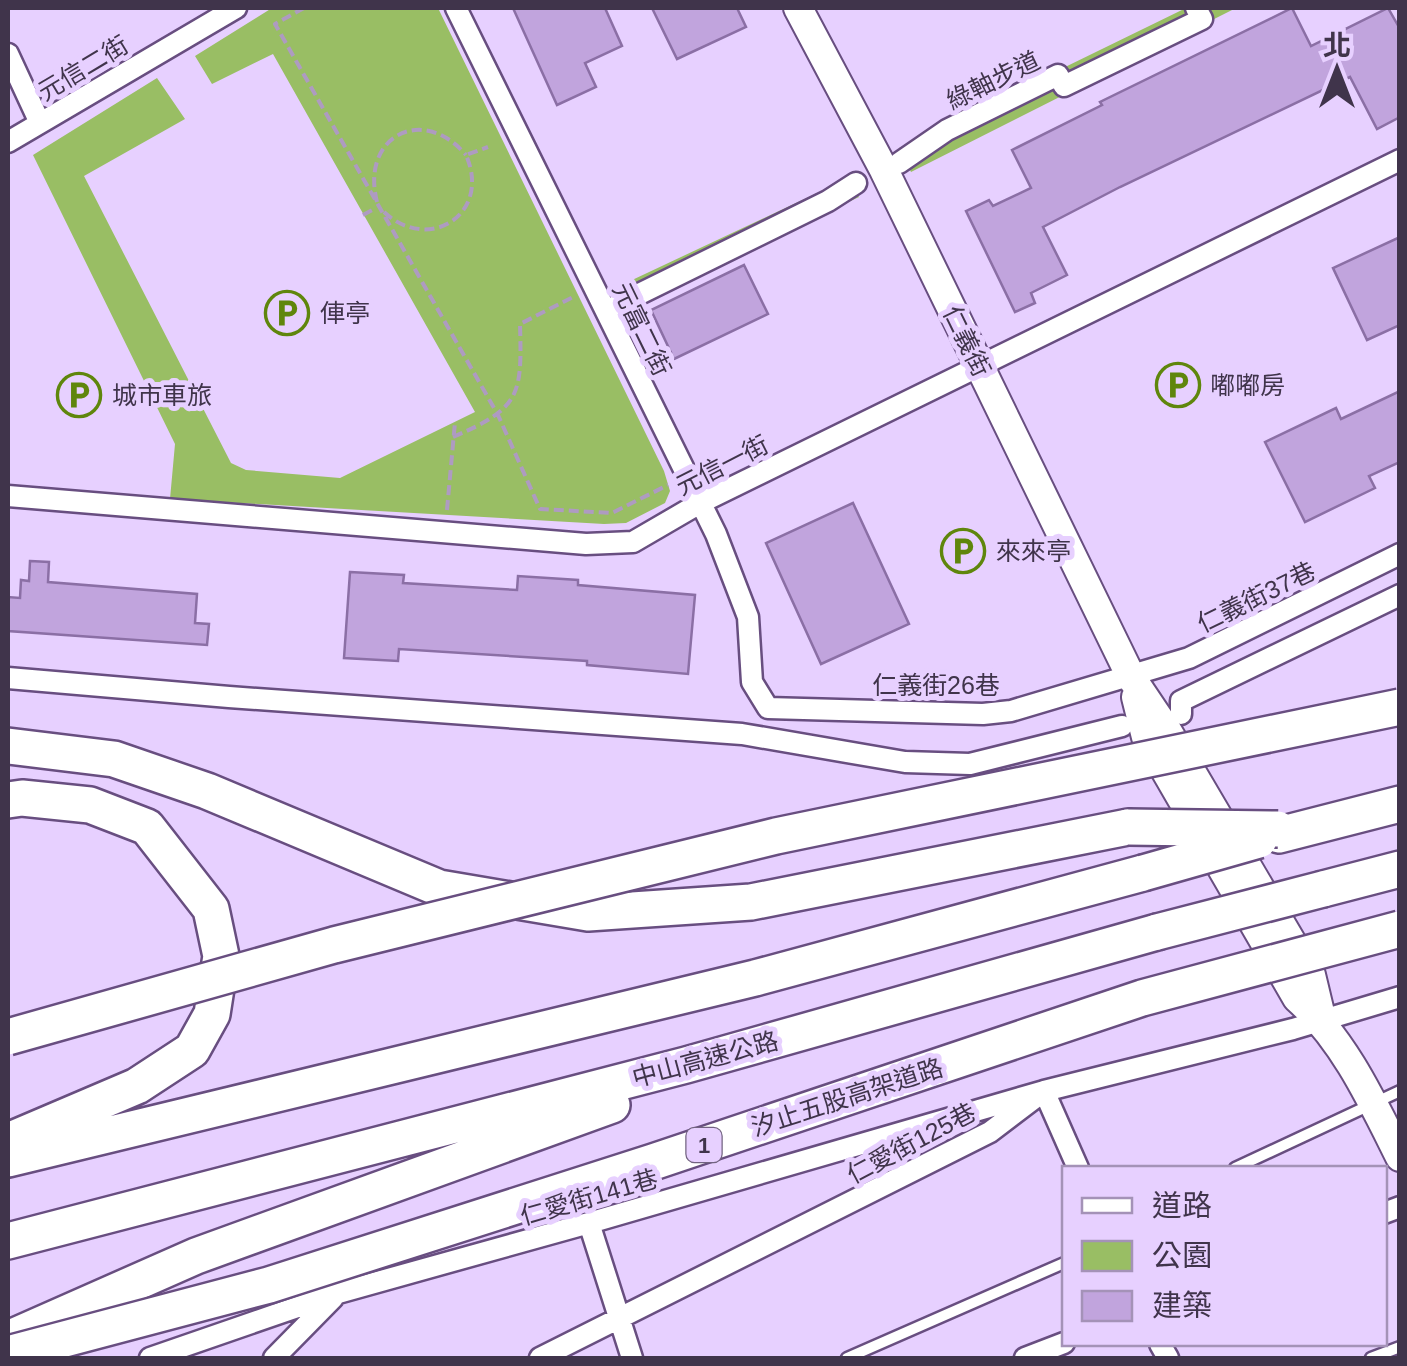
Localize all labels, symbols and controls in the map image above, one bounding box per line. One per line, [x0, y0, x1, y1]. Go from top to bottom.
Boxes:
north arrow [1287, 20, 1387, 120]
street label: 元信二街 [33, 30, 133, 106]
text: 北 [1323, 30, 1351, 61]
street label: 綠軸步道 [942, 45, 1044, 115]
street label: 元富二街 [607, 278, 677, 380]
parking icon: 俥亭 [264, 290, 310, 336]
place label: 俥亭 [320, 299, 370, 327]
street label: 仁義街 [938, 301, 996, 381]
parking icon: 嘟嘟房 [1155, 362, 1201, 408]
place label: 嘟嘟房 [1210, 371, 1285, 399]
parking icon: 城市車旅 [56, 372, 102, 418]
place label: 城市車旅 [112, 381, 212, 409]
street label: 元信一街 [671, 430, 773, 500]
parking icon: 來來亭 [940, 528, 986, 574]
place label: 來來亭 [996, 537, 1071, 565]
street label: 仁義街37巷 [1192, 556, 1320, 638]
street label: 仁義街26巷 [872, 671, 1000, 699]
street label: 中山高速公路 [629, 1026, 781, 1092]
street label: 汐止五股高架道路 [748, 1053, 946, 1141]
street label: 仁愛街125巷 [842, 1097, 980, 1189]
road number: 1 [686, 1128, 722, 1162]
street label: 仁愛街141巷 [517, 1164, 661, 1230]
legend [1062, 1166, 1387, 1346]
text: 道路 [1152, 1189, 1212, 1222]
text: 公園 [1152, 1239, 1212, 1272]
text: 建築 [1152, 1289, 1212, 1322]

